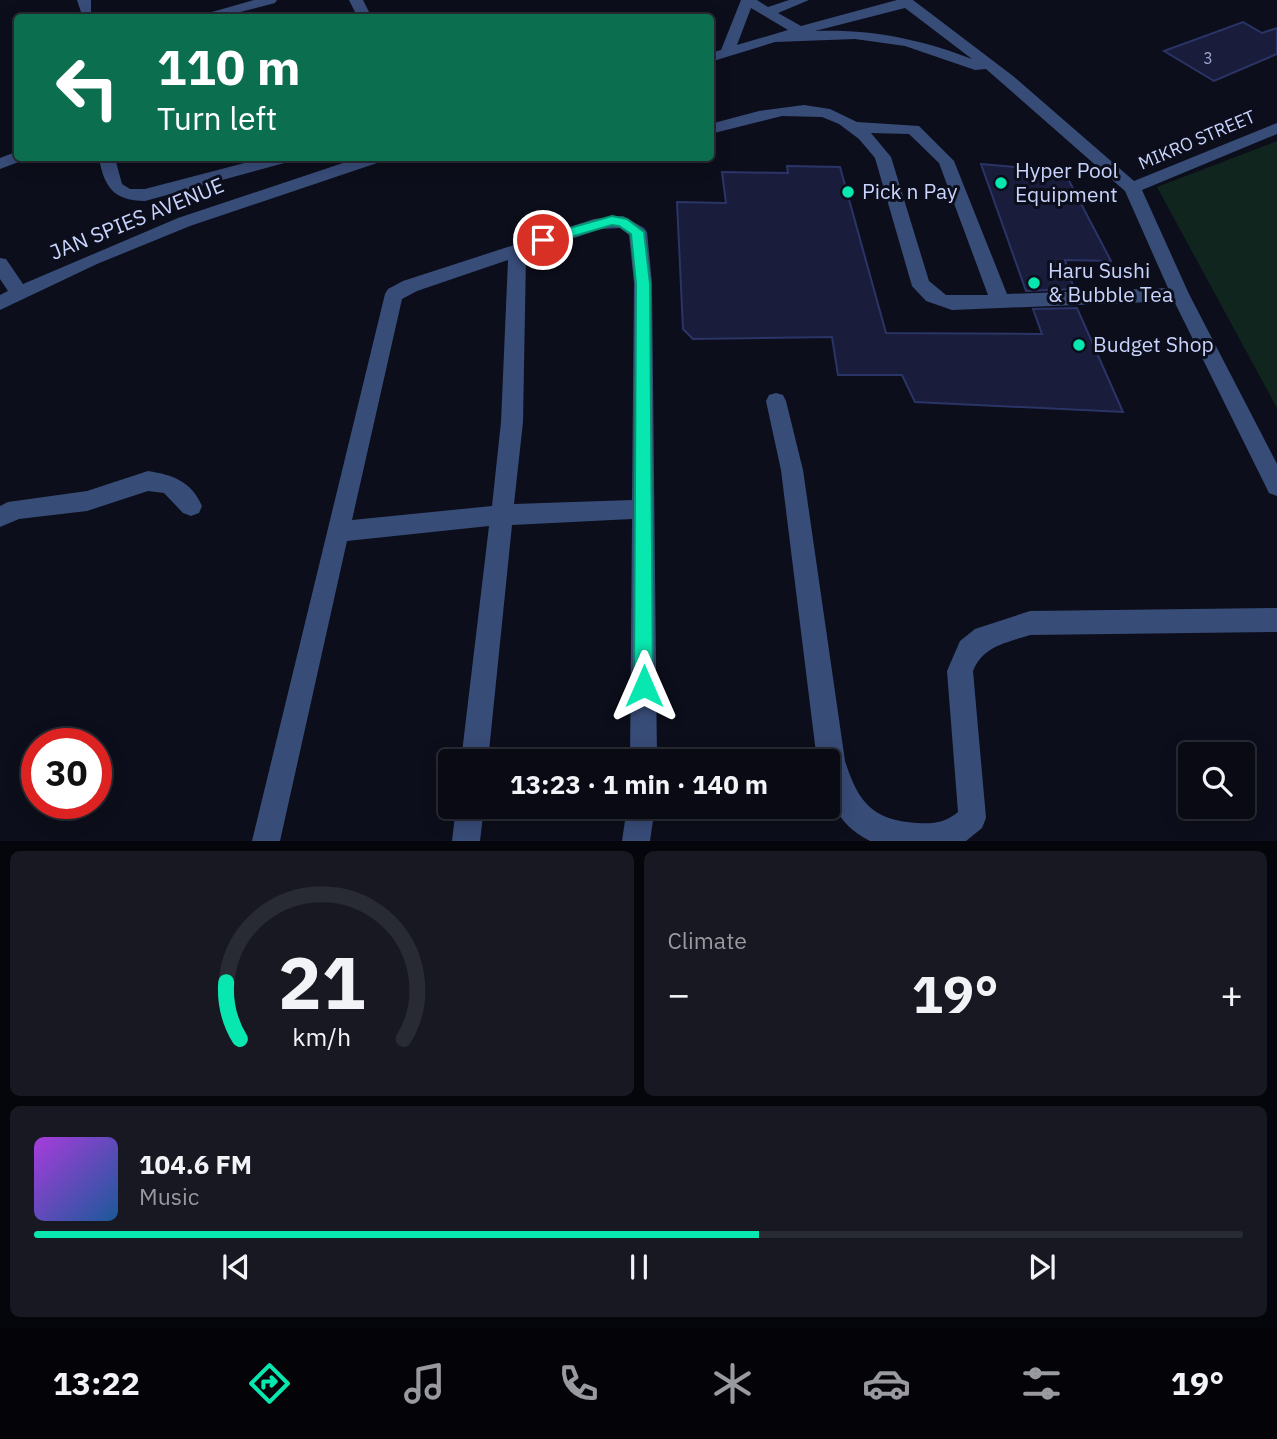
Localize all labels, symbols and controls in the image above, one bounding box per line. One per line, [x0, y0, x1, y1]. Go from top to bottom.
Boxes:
text: 110 m [157, 35, 301, 98]
icon: left [42, 42, 133, 133]
house number: 3 [1203, 48, 1213, 68]
text: Turn left [157, 97, 277, 139]
street label: MIKRO STREET [1135, 105, 1259, 175]
place label: Hyper Pool Equipment [1015, 156, 1119, 208]
street label: JAN SPIES AVENUE [45, 170, 228, 266]
marker: Hyper Pool Equipment [993, 175, 1009, 191]
place label: Pick n Pay [862, 177, 958, 205]
marker: Pick n Pay [840, 184, 856, 200]
pin [513, 210, 573, 270]
icon: arrive [524, 221, 562, 259]
place label: Haru Sushi & Bubble Tea [1048, 256, 1173, 308]
marker: Haru Sushi & Bubble Tea [1026, 275, 1042, 291]
place label: Budget Shop [1093, 330, 1214, 358]
marker: Budget Shop [1071, 337, 1087, 353]
position arrow [607, 649, 681, 723]
speed limit sign: 30 [21, 728, 112, 819]
map controls [1178, 742, 1255, 819]
button: search [1178, 742, 1255, 819]
text: 13:23 · 1 min · 140 m [510, 767, 768, 801]
text: Climate [668, 925, 747, 955]
text: 21 [278, 935, 365, 1030]
text: 19° [912, 960, 999, 1027]
text: − [668, 969, 690, 1018]
text: + [1220, 969, 1243, 1018]
text: km/h [292, 1020, 351, 1053]
text: 104.6 FM [139, 1147, 252, 1181]
text: Music [139, 1181, 199, 1211]
icon: previous [217, 1248, 255, 1286]
icon: pause [620, 1248, 658, 1286]
icon: next [1023, 1248, 1061, 1286]
icon: directions [245, 1359, 294, 1408]
icon: music [400, 1359, 449, 1408]
icon: phone [554, 1359, 603, 1408]
icon: climate [708, 1359, 757, 1408]
icon: car [862, 1359, 911, 1408]
icon: filters [1017, 1359, 1066, 1408]
text: 13:22 [53, 1362, 140, 1404]
text: 19° [1171, 1362, 1224, 1404]

